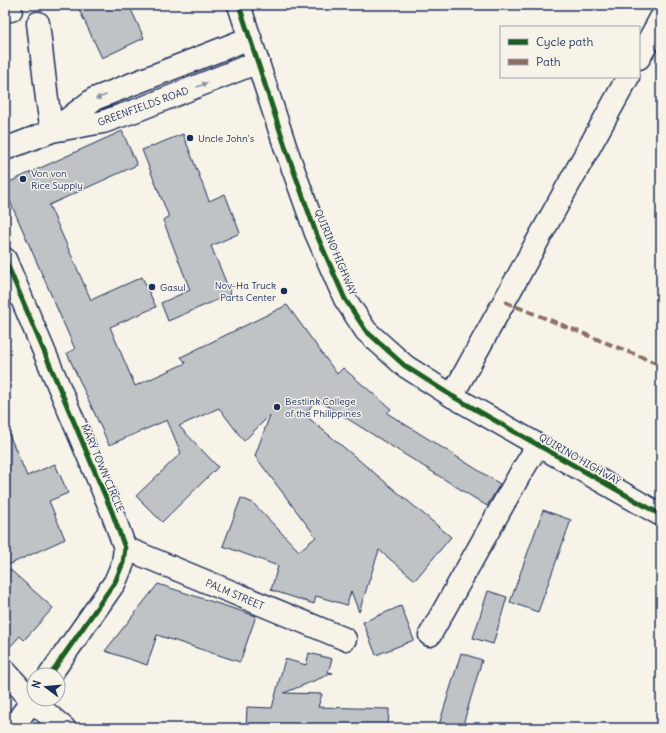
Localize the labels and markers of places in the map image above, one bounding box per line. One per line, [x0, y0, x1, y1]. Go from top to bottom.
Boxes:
place label: Uncle John's [198, 132, 255, 145]
marker: Uncle John's [185, 133, 195, 143]
place label: Von von Rice Supply [31, 167, 83, 192]
marker: Von von Rice Supply [18, 174, 28, 184]
place label: Nov-Ha Truck Parts Center [215, 279, 276, 304]
place label: Gasul [160, 281, 186, 294]
marker: Gasul [147, 282, 157, 292]
marker: Nov-Ha Truck Parts Center [279, 286, 289, 296]
place label: Bestlink College of the Philippines [285, 395, 361, 420]
marker: Bestlink College of the Philippines [272, 402, 282, 412]

